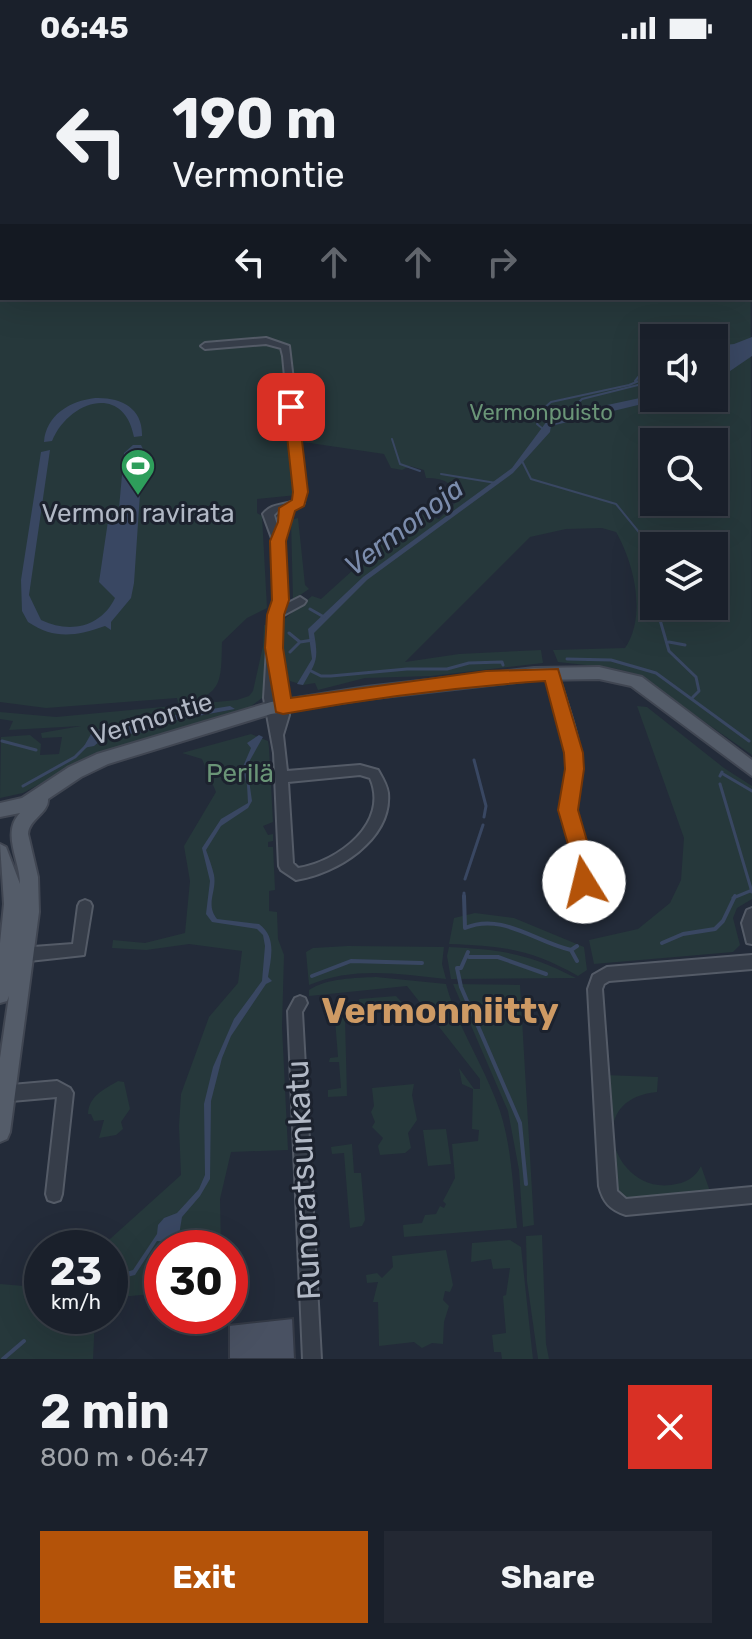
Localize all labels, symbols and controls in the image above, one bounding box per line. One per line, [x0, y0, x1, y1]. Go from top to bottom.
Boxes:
text: 06:45 [40, 10, 129, 46]
text: 190 m [172, 86, 337, 152]
icon: left [40, 88, 144, 192]
text: Vermontie [172, 153, 345, 196]
icon: left [228, 240, 272, 284]
icon: ahead [312, 240, 356, 284]
icon: ahead [396, 240, 440, 284]
icon: right [480, 240, 524, 284]
map controls [640, 324, 728, 620]
button: sound [640, 324, 728, 412]
pin [257, 373, 325, 441]
icon: arrive [269, 385, 313, 429]
park label: Vermonpuisto [469, 399, 613, 426]
button: search [640, 428, 728, 516]
sports icon: Vermon ravirata [119, 447, 157, 497]
water label: Vermonoja [338, 471, 470, 583]
place label: Vermon ravirata [41, 498, 235, 529]
button: layers [640, 532, 728, 620]
street label: Vermontie [88, 686, 216, 752]
park label: Perilä [206, 758, 274, 789]
position arrow [542, 840, 626, 924]
district label: Vermonniitty [321, 989, 559, 1032]
street label: Runoratsunkatu [278, 1059, 328, 1301]
speed limit sign: 30 [144, 1230, 248, 1334]
text: 23 [50, 1248, 102, 1295]
text: km/h [51, 1290, 101, 1314]
text: 2 min [40, 1383, 170, 1440]
button: close [628, 1385, 712, 1469]
text: 800 m · 06:47 [40, 1442, 208, 1473]
button: Exit [40, 1531, 368, 1623]
button: Share [384, 1531, 712, 1623]

